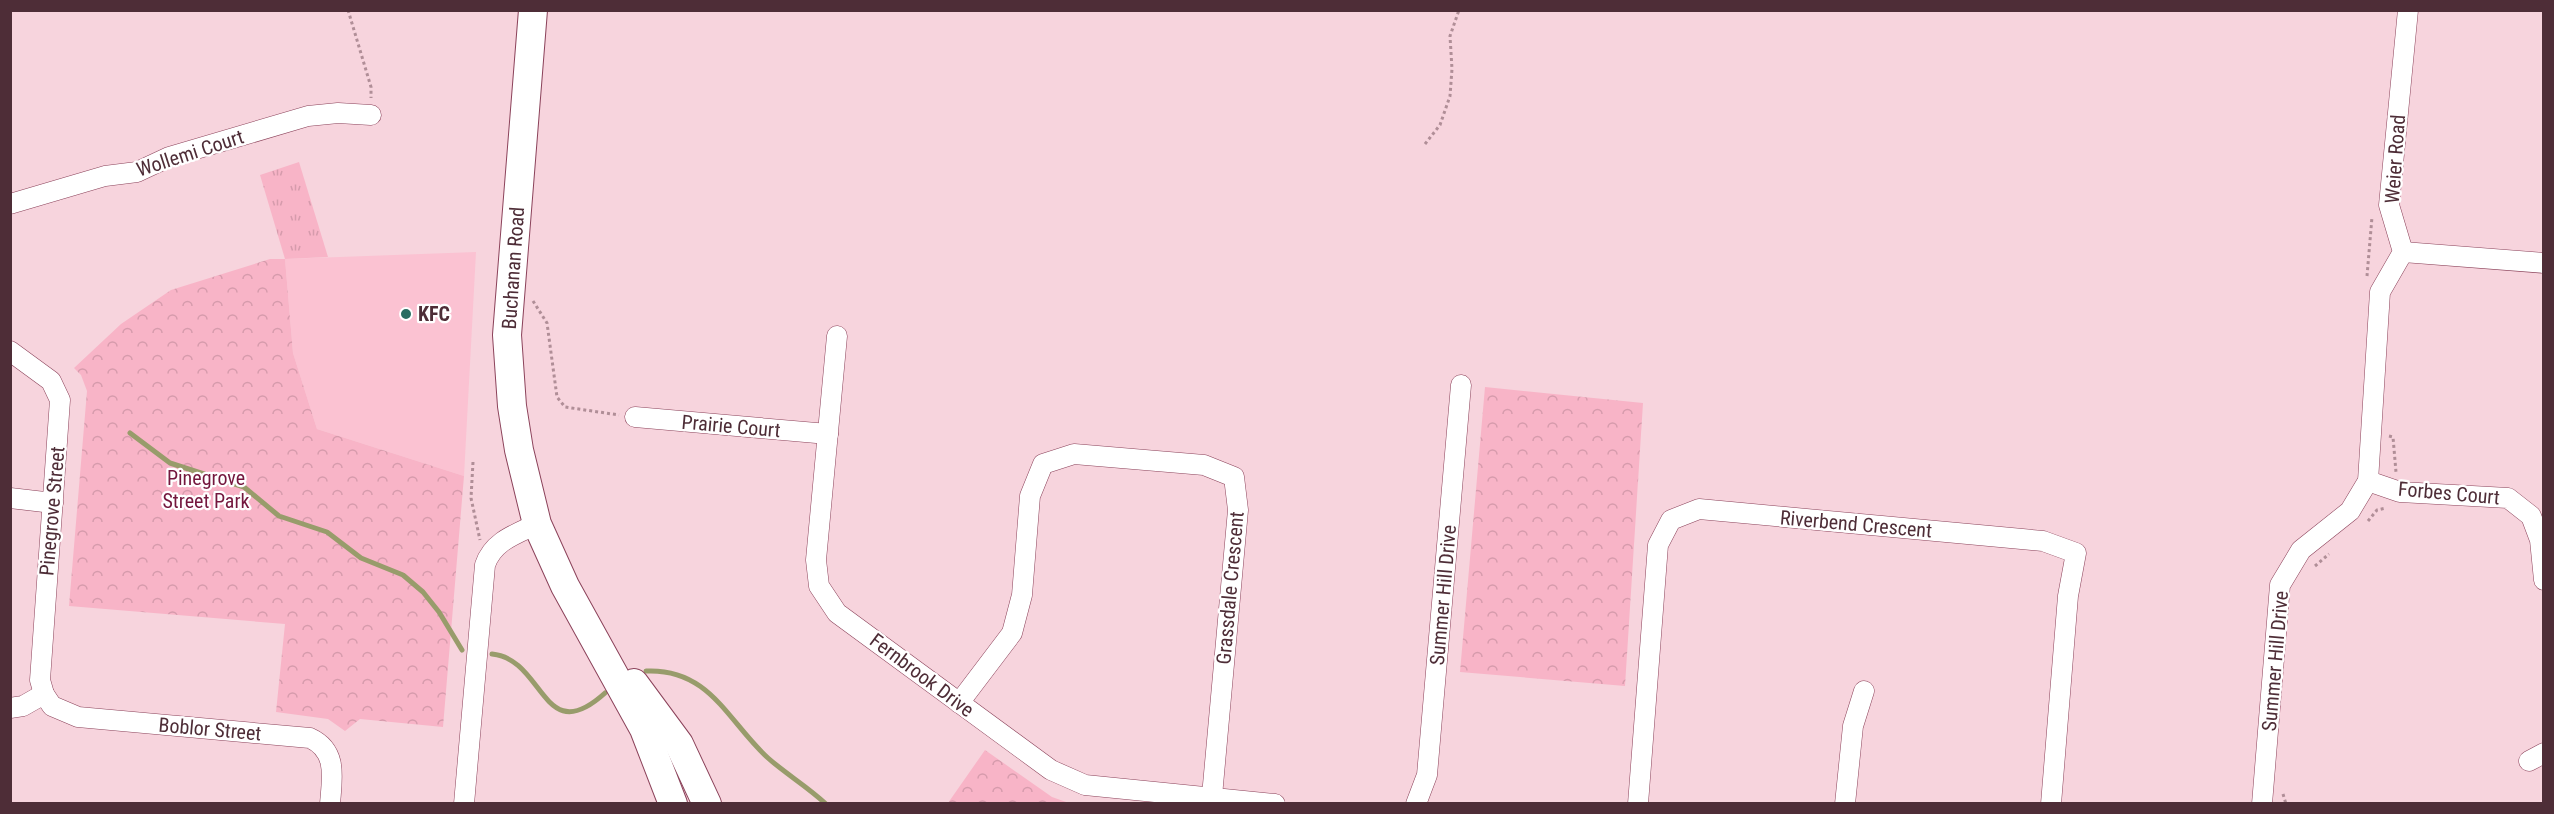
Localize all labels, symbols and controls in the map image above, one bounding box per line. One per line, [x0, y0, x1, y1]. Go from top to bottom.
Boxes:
street label: Weier Road [2380, 114, 2410, 204]
street label: Wollemi Court [133, 124, 247, 182]
street label: Buchanan Road [497, 206, 529, 330]
place label: KFC [418, 302, 450, 326]
marker: KFC [399, 307, 413, 321]
street label: Prairie Court [681, 410, 782, 442]
street label: Pinegrove Street [34, 445, 70, 577]
park label: Pinegrove Street Park [162, 466, 250, 513]
street label: Forbes Court [2397, 477, 2501, 509]
street label: Riverbend Crescent [1779, 505, 1933, 543]
street label: Grassdale Crescent [1211, 510, 1249, 665]
street label: Summer Hill Drive [1425, 524, 1461, 666]
street label: Summer Hill Drive [2257, 590, 2293, 732]
street label: Fernbrook Drive [865, 628, 979, 722]
street label: Boblor Street [158, 713, 262, 745]

